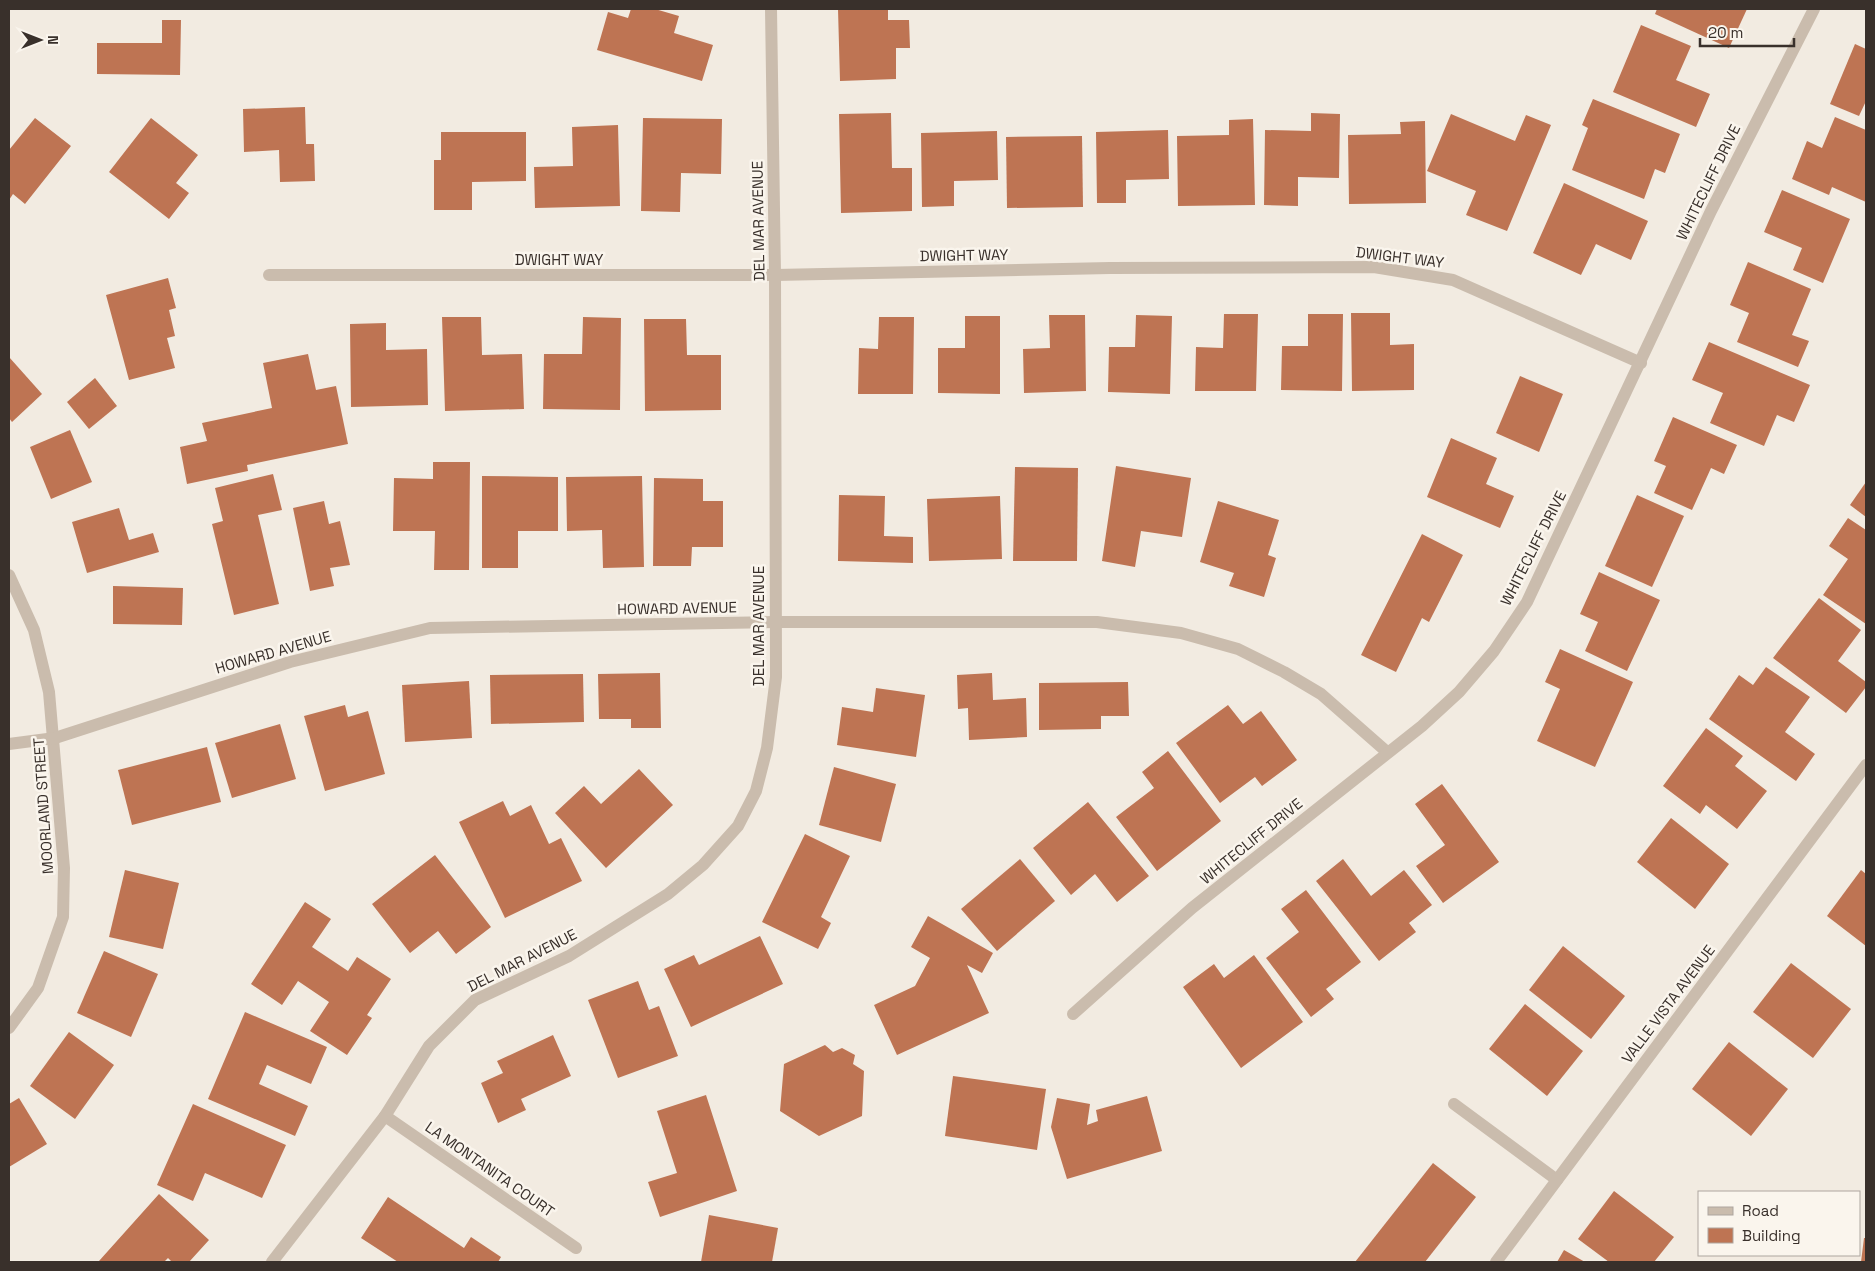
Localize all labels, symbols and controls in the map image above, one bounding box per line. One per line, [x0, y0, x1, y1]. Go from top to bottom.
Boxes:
north arrow [15, 15, 65, 65]
scale bar [1700, 15, 1794, 47]
text: 20 m [1708, 23, 1743, 42]
text: N [44, 35, 62, 45]
street label: WHITECLIFF DRIVE [1672, 121, 1744, 243]
street label: DEL MAR AVENUE [747, 161, 769, 281]
street label: DWIGHT WAY [1355, 242, 1445, 272]
street label: DWIGHT WAY [919, 245, 1009, 265]
street label: DWIGHT WAY [515, 250, 603, 269]
street label: WHITECLIFF DRIVE [1496, 487, 1570, 609]
street label: DEL MAR AVENUE [749, 566, 768, 686]
street label: HOWARD AVENUE [617, 597, 737, 619]
street label: HOWARD AVENUE [213, 626, 333, 678]
street label: MOORLAND STREET [29, 737, 57, 875]
street label: WHITECLIFF DRIVE [1196, 794, 1306, 888]
street label: DEL MAR AVENUE [464, 924, 580, 996]
street label: VALLE VISTA AVENUE [1617, 941, 1719, 1067]
street label: LA MONTANITA COURT [422, 1117, 559, 1221]
legend [1698, 1191, 1860, 1256]
text: Road [1742, 1201, 1779, 1220]
text: Building [1742, 1226, 1801, 1245]

